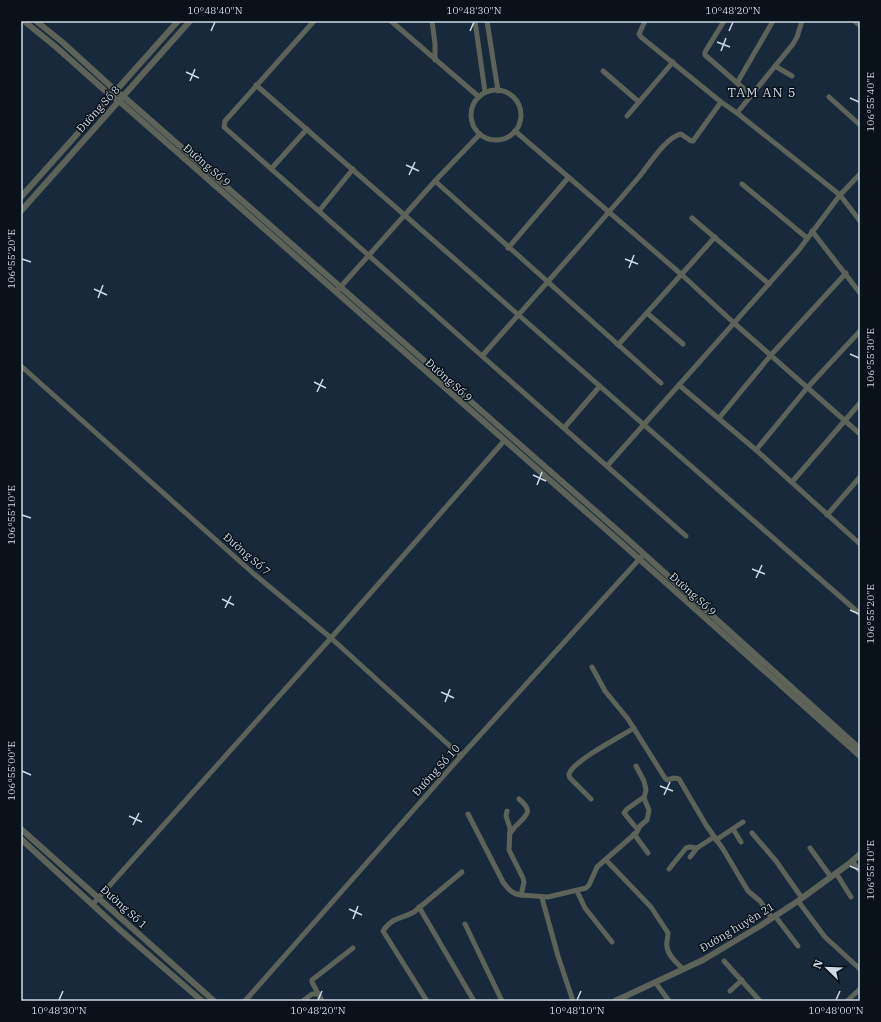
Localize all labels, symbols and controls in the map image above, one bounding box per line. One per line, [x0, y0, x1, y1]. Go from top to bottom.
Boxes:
text: 10°48'40"N [188, 4, 243, 17]
text: 10°48'30"N [447, 4, 502, 17]
text: 10°48'20"N [706, 4, 761, 17]
text: 106°55'40"E [864, 72, 877, 132]
street label: Đường Số 8 [73, 83, 123, 135]
district label: TAM AN 5 [728, 84, 796, 101]
street label: Đường Số 9 [180, 141, 234, 189]
text: 106°55'20"E [5, 229, 18, 289]
text: 106°55'30"E [864, 328, 877, 388]
street label: Đường Số 9 [423, 355, 475, 405]
text: 106°55'10"E [5, 485, 18, 545]
street label: Đường Số 7 [220, 530, 274, 578]
street label: Đường Số 9 [667, 569, 719, 619]
text: 106°55'20"E [864, 584, 877, 644]
text: 106°55'00"E [5, 741, 18, 801]
street label: Đường Số 10 [409, 741, 463, 799]
text: 106°55'10"E [864, 840, 877, 900]
street label: Đường Số 1 [98, 882, 150, 932]
street label: Đường huyện 21 [697, 899, 777, 955]
north arrow [807, 948, 847, 988]
text: N [810, 957, 826, 971]
text: 10°48'30"N [32, 1004, 87, 1017]
text: 10°48'20"N [291, 1004, 346, 1017]
text: 10°48'10"N [550, 1004, 605, 1017]
text: 10°48'00"N [809, 1004, 864, 1017]

